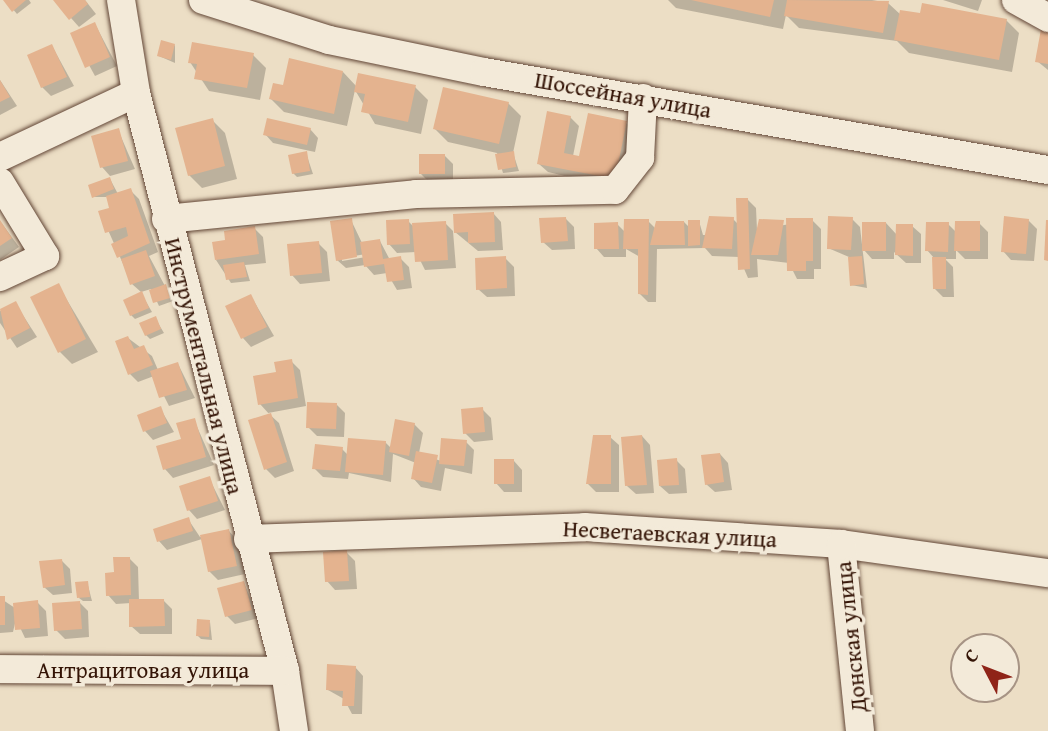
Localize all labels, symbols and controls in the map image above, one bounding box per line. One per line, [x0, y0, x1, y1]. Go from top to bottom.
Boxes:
street label: Шоссейная улица [533, 66, 713, 124]
street label: Инструментальная улица [159, 235, 249, 497]
street label: Несветаевская улица [562, 515, 778, 553]
street label: Донская улица [829, 560, 873, 714]
north arrow [950, 633, 1020, 703]
text: С [957, 642, 985, 669]
street label: Антрацитовая улица [37, 656, 249, 684]

